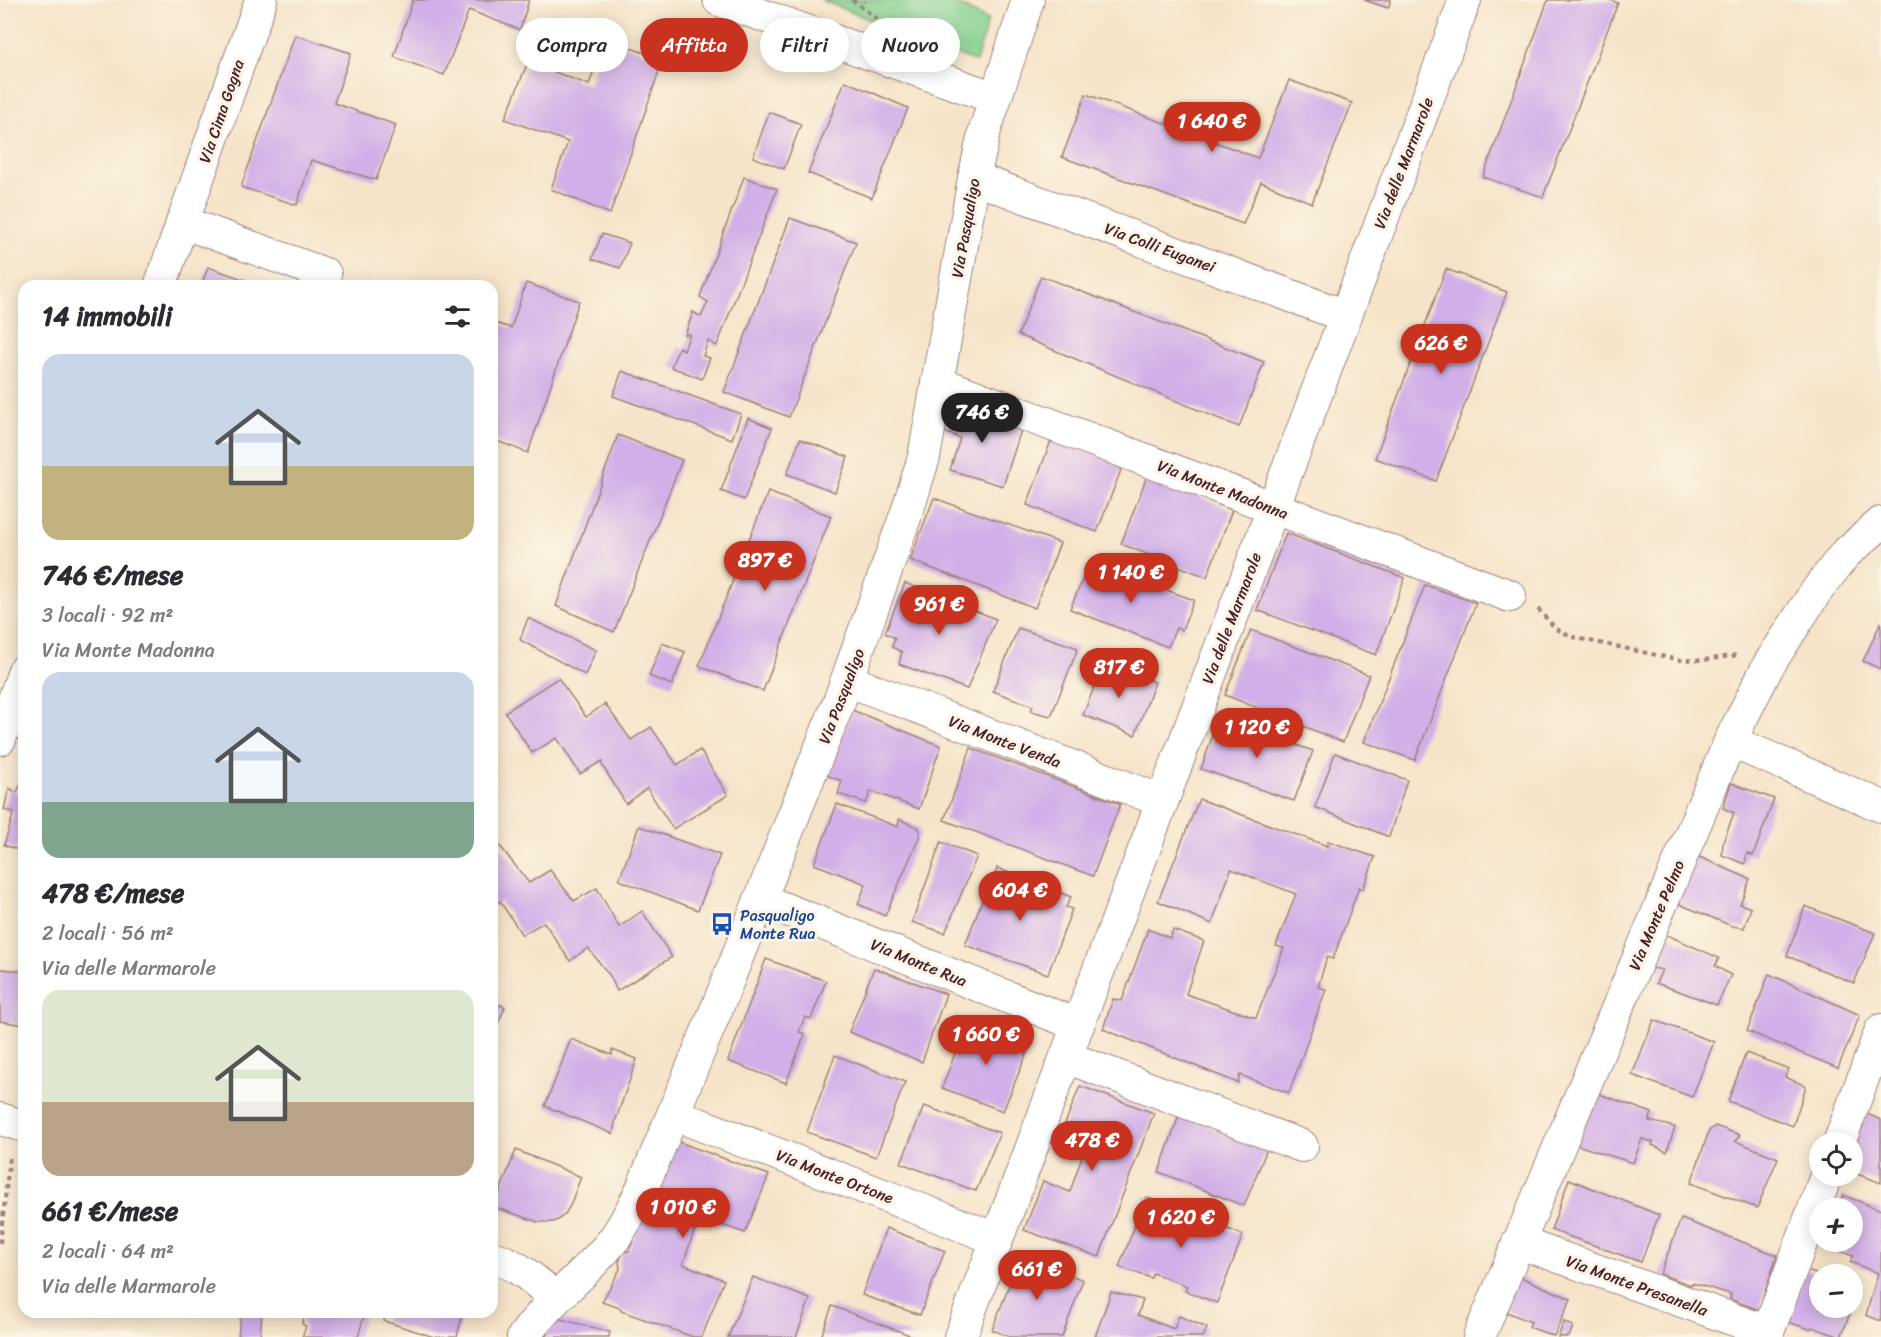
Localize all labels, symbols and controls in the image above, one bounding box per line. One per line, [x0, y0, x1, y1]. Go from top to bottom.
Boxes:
chip: Compra [516, 18, 628, 72]
chip: Affitta [640, 18, 748, 72]
chip: Filtri [760, 18, 849, 72]
chip: Nuovo [861, 18, 960, 72]
street label: Via Cima Gogna [190, 55, 253, 167]
street label: Via delle Marmarole [1365, 93, 1442, 233]
pin: 1 640 € [1157, 102, 1267, 153]
text: 1 640 € [1178, 104, 1246, 139]
street label: Via Pasqualigo [942, 176, 988, 280]
street label: Via Colli Euganei [1100, 214, 1220, 281]
text: 14 immobili [42, 293, 172, 339]
icon: filters [441, 300, 474, 333]
pin: 626 € [1399, 324, 1483, 375]
text: 626 € [1415, 326, 1467, 361]
icon: home [204, 393, 312, 501]
pin: 746 € [940, 393, 1024, 444]
text: 746 € [955, 395, 1009, 430]
street label: Via Monte Madonna [1153, 451, 1293, 528]
pin: 897 € [723, 541, 807, 592]
text: 897 € [738, 543, 792, 578]
street label: Via delle Marmarole [1193, 548, 1270, 688]
text: 746 €/mese [42, 552, 183, 598]
pin: 1 140 € [1076, 553, 1186, 604]
text: 1 140 € [1098, 555, 1164, 590]
pin: 961 € [897, 585, 981, 636]
text: 961 € [914, 587, 964, 622]
text: 3 locali · 92 m² [42, 598, 173, 633]
text: Via Monte Madonna [42, 633, 215, 668]
street label: Via Pasqualigo [810, 644, 873, 748]
pin: 817 € [1077, 648, 1161, 699]
text: 817 € [1094, 650, 1144, 685]
street label: Via Monte Venda [944, 707, 1065, 776]
pin: 1 120 € [1202, 708, 1312, 759]
text: 1 120 € [1224, 710, 1290, 745]
icon: home [204, 711, 312, 819]
street label: Via Monte Pelmo [1620, 855, 1693, 975]
text: 478 €/mese [42, 870, 184, 916]
pin: 604 € [978, 871, 1062, 922]
text: 604 € [993, 873, 1047, 908]
place label: Pasqualigo Monte Rua [740, 901, 816, 948]
bus stop icon: Pasqualigo Monte Rua [709, 911, 735, 937]
text: 2 locali · 56 m² [42, 916, 174, 951]
street label: Via Monte Rua [866, 930, 971, 995]
text: Via delle Marmarole [42, 951, 216, 986]
pin: 1 660 € [931, 1015, 1041, 1066]
text: 1 660 € [952, 1017, 1020, 1052]
icon: home [204, 1029, 312, 1137]
pin: 478 € [1050, 1121, 1134, 1172]
text: 478 € [1065, 1123, 1119, 1158]
map controls [1809, 1132, 1863, 1318]
button: locate [1809, 1132, 1863, 1186]
street label: Via Monte Ortone [772, 1141, 898, 1212]
text: 661 €/mese [42, 1188, 178, 1234]
pin: 1 010 € [628, 1188, 738, 1239]
text: 1 010 € [650, 1190, 716, 1225]
pin: 1 620 € [1126, 1198, 1236, 1249]
button: + [1809, 1198, 1863, 1252]
text: 1 620 € [1147, 1200, 1215, 1235]
text: 2 locali · 64 m² [42, 1234, 174, 1269]
street label: Via Monte Presanella [1562, 1246, 1713, 1325]
pin: 661 € [995, 1250, 1079, 1301]
text: 661 € [1012, 1252, 1062, 1287]
button: − [1809, 1264, 1863, 1318]
text: Via delle Marmarole [42, 1269, 216, 1304]

